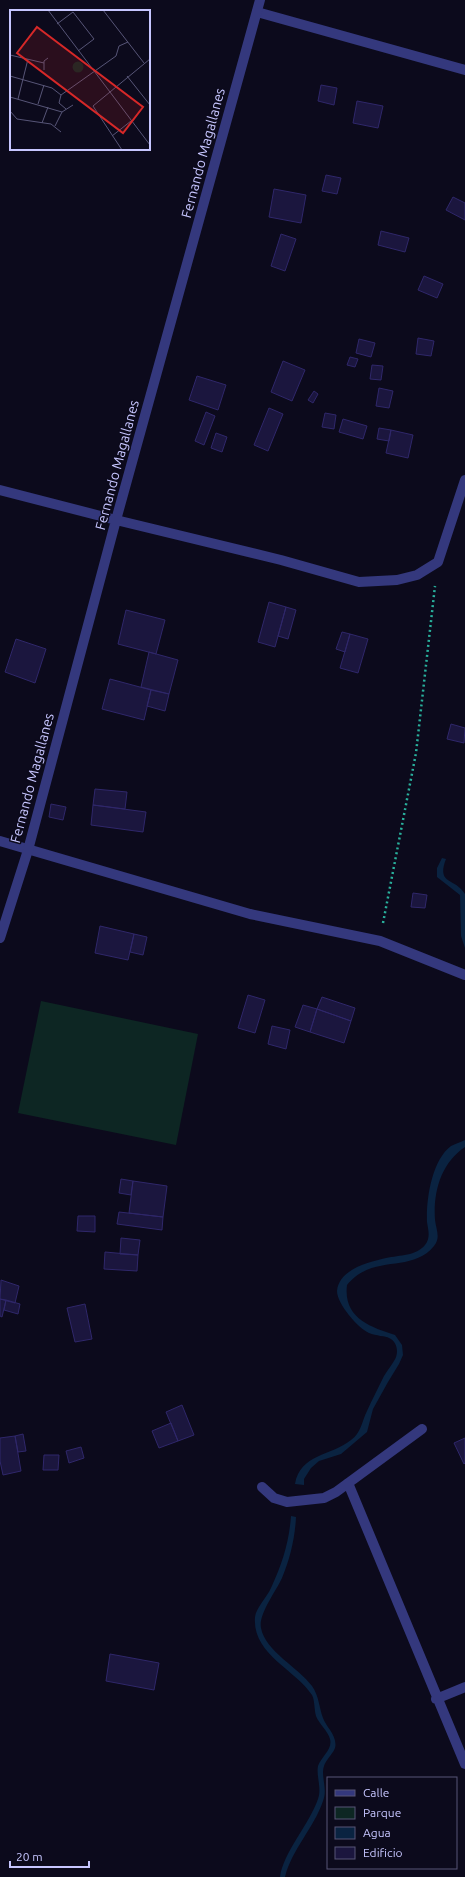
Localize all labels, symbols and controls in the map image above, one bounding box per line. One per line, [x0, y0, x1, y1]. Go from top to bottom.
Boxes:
inset map [10, 10, 150, 150]
street label: Fernando Magallanes [178, 86, 228, 220]
street label: Fernando Magallanes [92, 398, 142, 532]
street label: Fernando Magallanes [7, 711, 57, 845]
legend [327, 1777, 457, 1869]
text: Calle [363, 1786, 389, 1799]
text: Parque [363, 1806, 401, 1819]
text: Agua [363, 1826, 391, 1839]
scale bar [10, 1843, 89, 1869]
text: Edificio [363, 1846, 403, 1859]
text: 20 m [16, 1850, 43, 1863]

